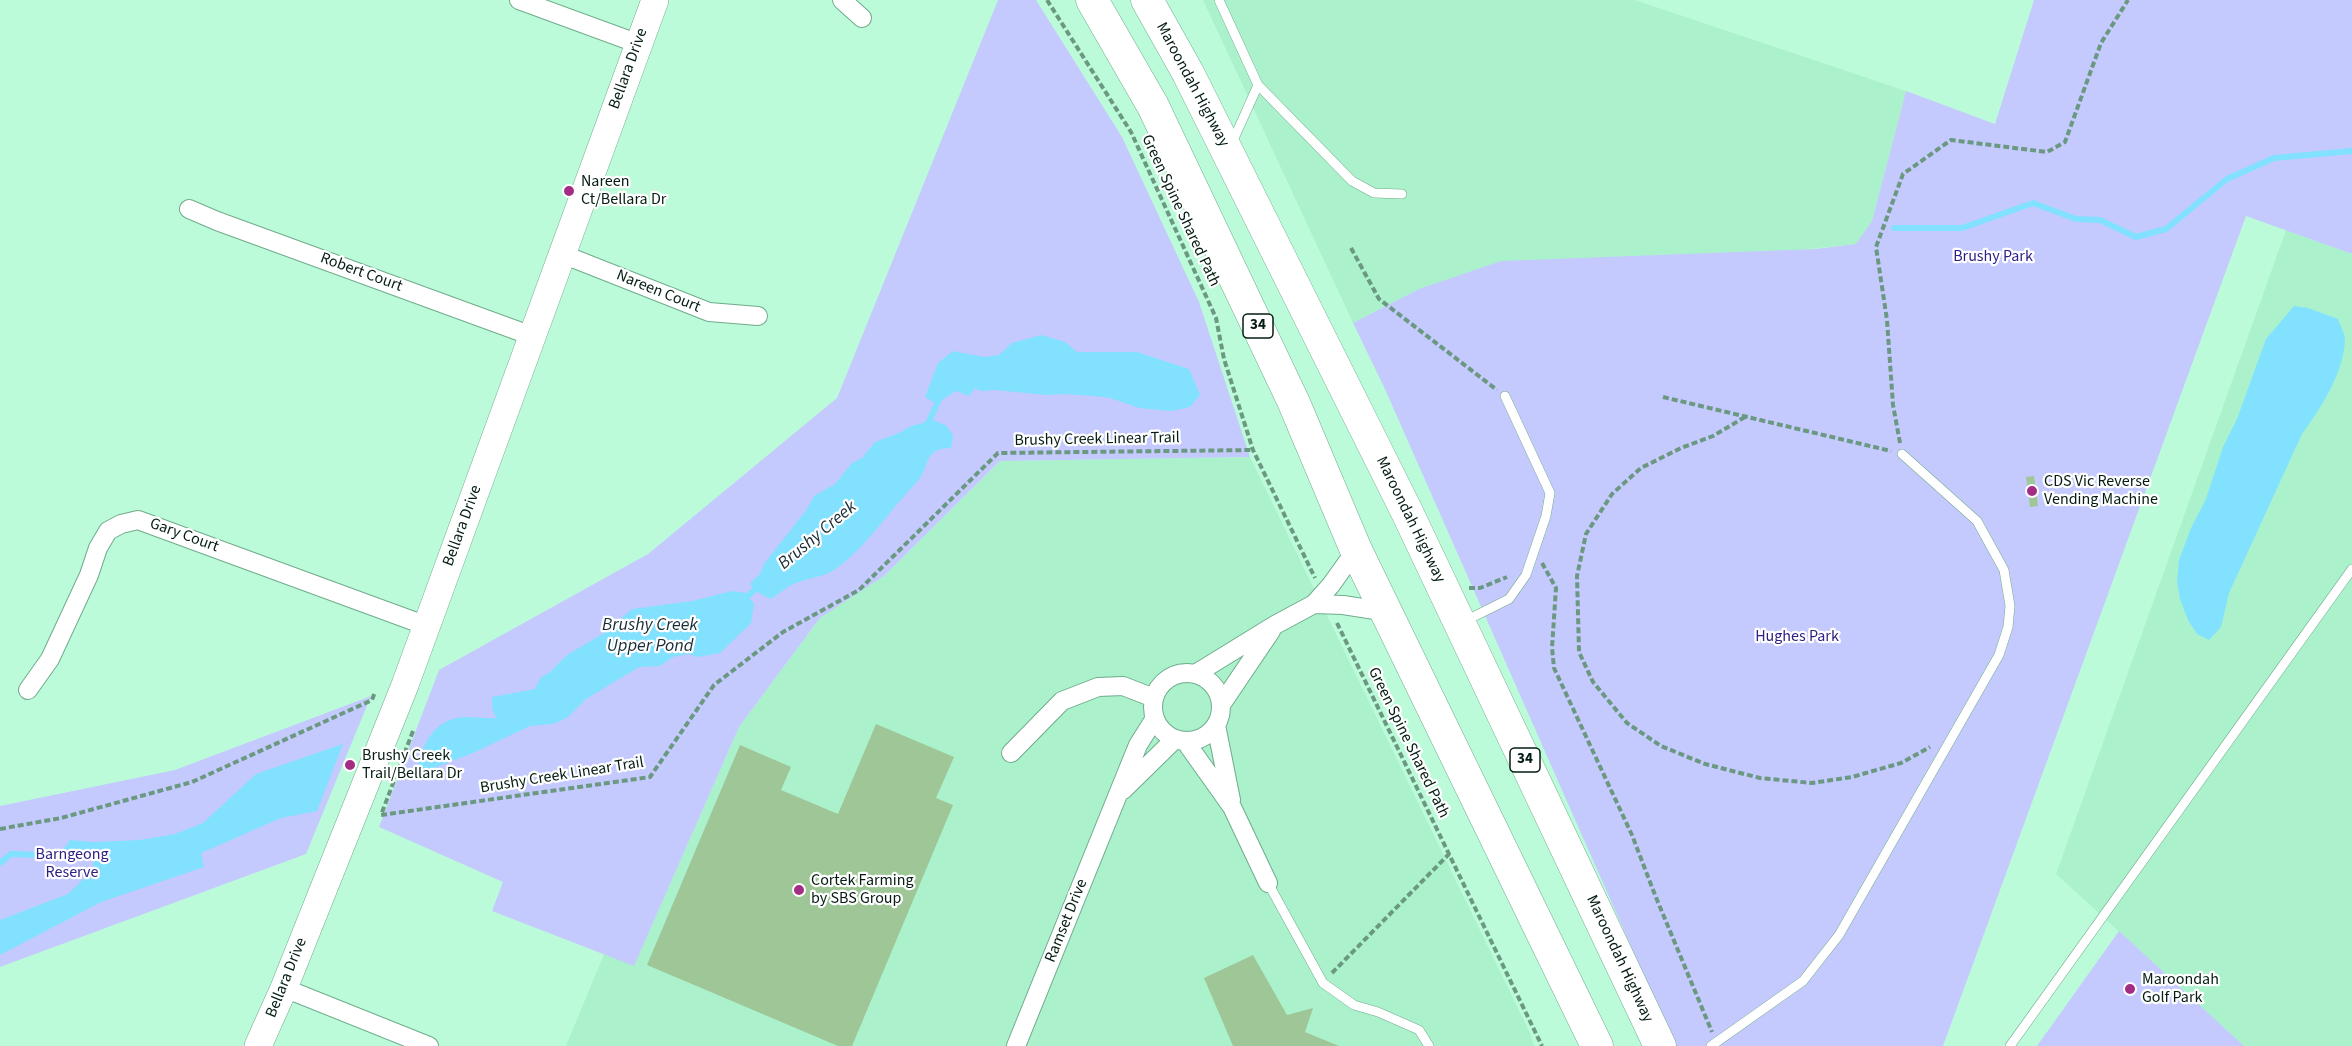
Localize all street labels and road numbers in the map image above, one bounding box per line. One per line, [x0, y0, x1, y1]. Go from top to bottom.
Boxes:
street label: Maroondah Highway [1151, 20, 1233, 150]
street label: Bellara Drive [605, 26, 653, 112]
street label: Green Spine Shared Path [1136, 132, 1224, 290]
street label: Robert Court [317, 249, 405, 297]
street label: Nareen Court [613, 266, 703, 318]
road number: 34 [1243, 314, 1273, 338]
street label: Brushy Creek Linear Trail [1014, 429, 1180, 451]
street label: Maroondah Highway [1371, 454, 1449, 586]
street label: Bellara Drive [439, 483, 487, 569]
street label: Gary Court [147, 515, 221, 557]
street label: Green Spine Shared Path [1363, 664, 1453, 822]
road number: 34 [1510, 748, 1540, 772]
street label: Brushy Creek Linear Trail [479, 754, 645, 798]
street label: Ramset Drive [1042, 877, 1092, 965]
street label: Maroondah Highway [1581, 892, 1657, 1026]
street label: Bellara Drive [262, 935, 312, 1021]

